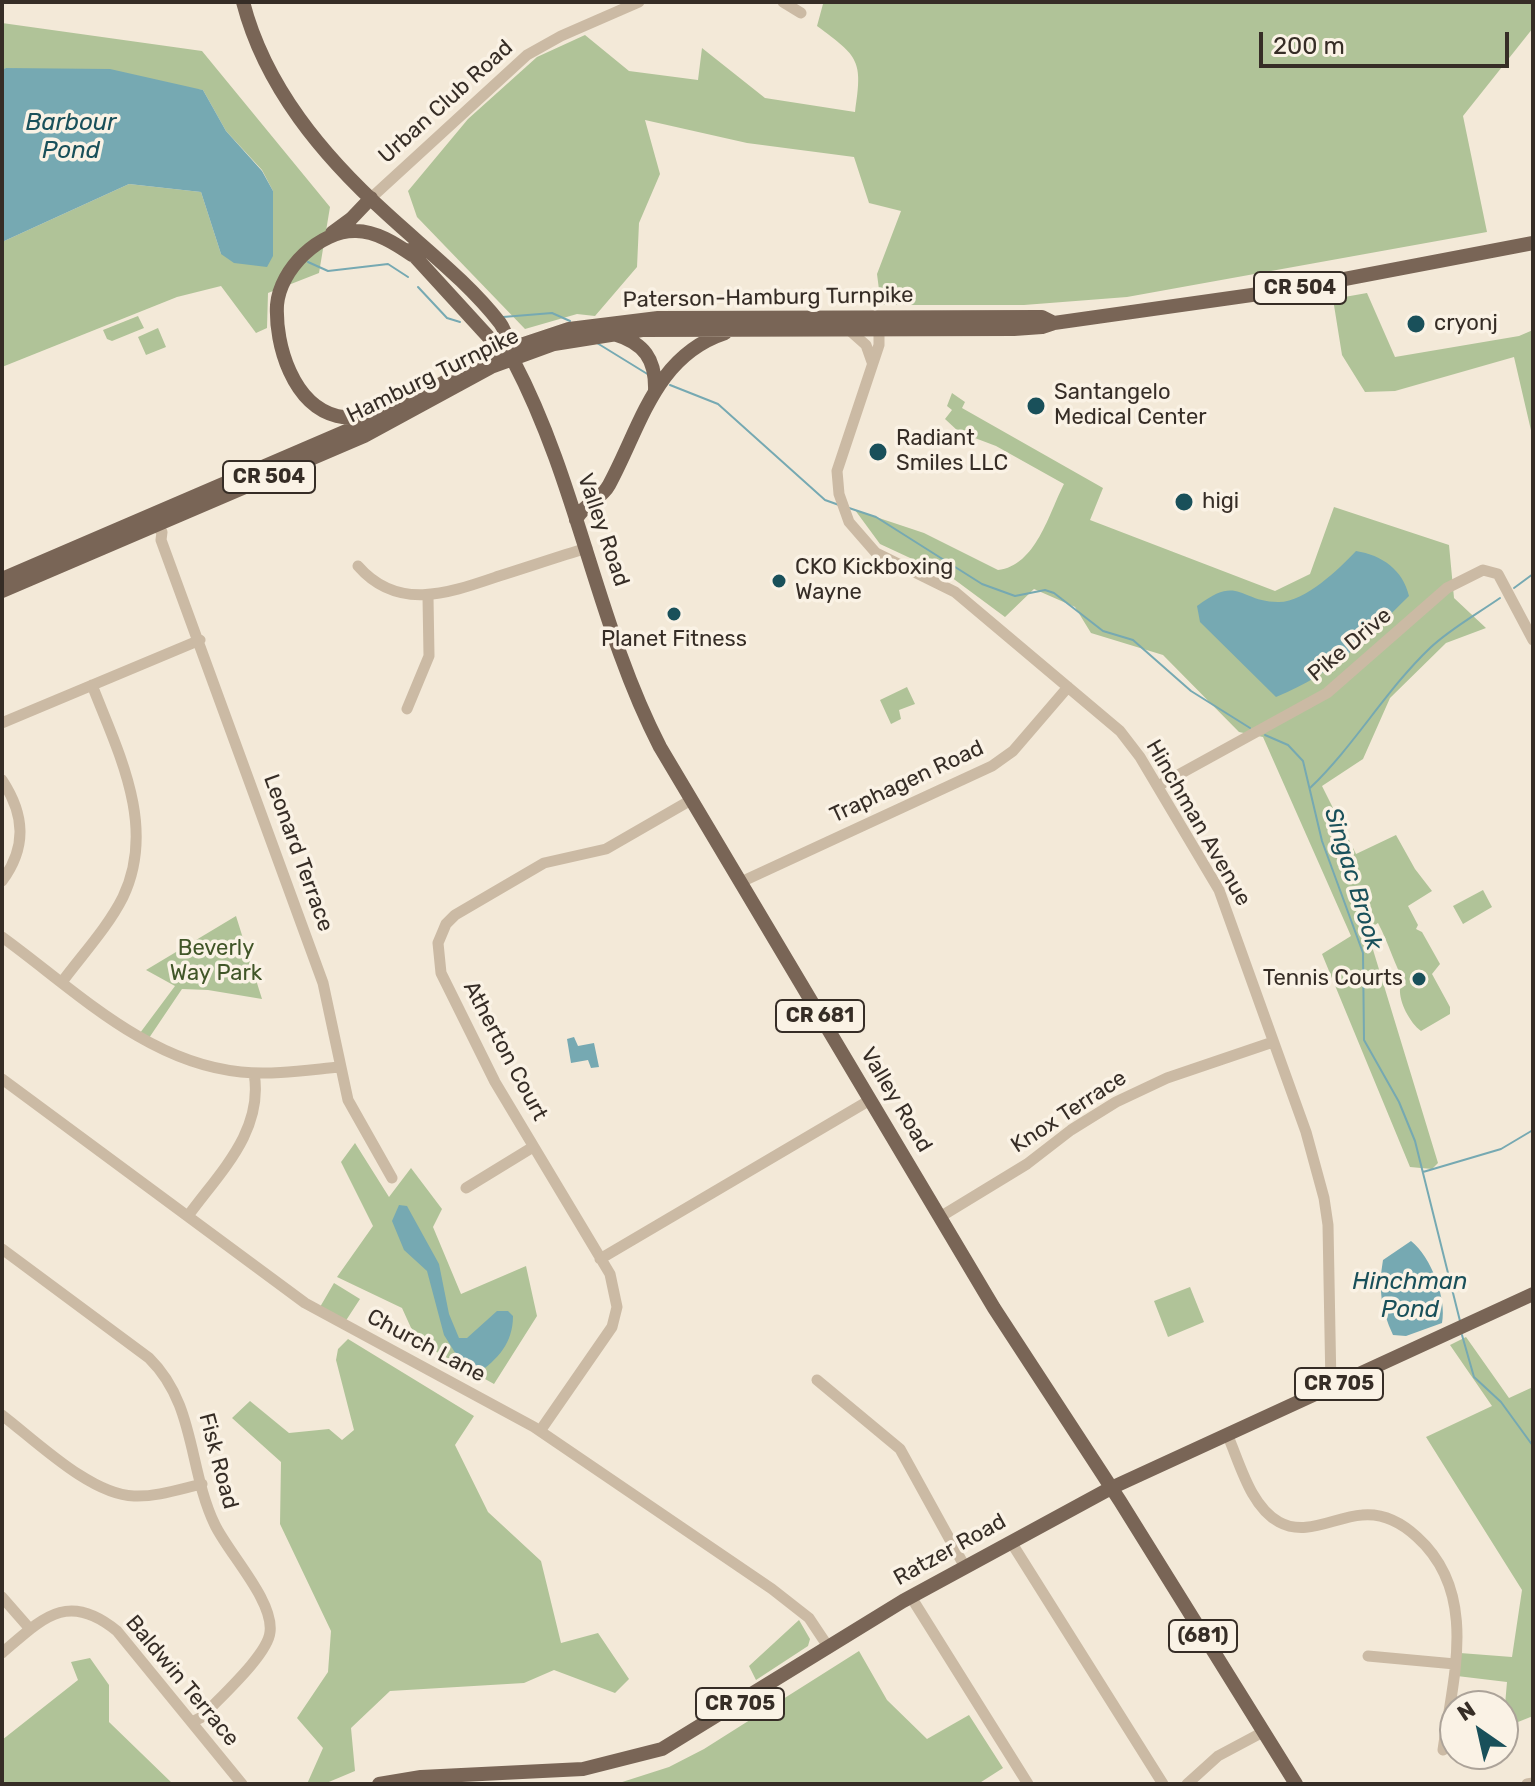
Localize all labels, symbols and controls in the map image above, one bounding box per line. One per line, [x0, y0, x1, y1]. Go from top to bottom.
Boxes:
scale bar [1263, 16, 1513, 66]
text: 200 m [1273, 32, 1345, 60]
street label: Urban Club Road [373, 35, 519, 169]
water label: Barbour Pond [26, 109, 116, 165]
road number: CR 504 [1254, 272, 1346, 304]
street label: Paterson-Hamburg Turnpike [622, 282, 914, 314]
place label: cryonj [1434, 311, 1498, 337]
marker: cryonj [1405, 313, 1427, 335]
street label: Hamburg Turnpike [343, 323, 523, 429]
place label: Santangelo Medical Center [1054, 380, 1207, 432]
marker: Santangelo Medical Center [1025, 395, 1047, 417]
place label: Radiant Smiles LLC [896, 426, 1008, 478]
marker: Radiant Smiles LLC [867, 441, 889, 463]
road number: CR 504 [223, 461, 315, 493]
street label: Valley Road [571, 470, 635, 590]
place label: higi [1202, 489, 1239, 515]
marker: higi [1173, 491, 1195, 513]
place label: CKO Kickboxing Wayne [795, 555, 953, 606]
marker: CKO Kickboxing Wayne [770, 572, 788, 590]
street label: Pike Drive [1303, 602, 1397, 688]
marker: Planet Fitness [665, 605, 683, 623]
place label: Planet Fitness [601, 627, 747, 653]
street label: Traphagen Road [826, 735, 988, 829]
street label: Hinchman Avenue [1140, 735, 1256, 911]
street label: Leonard Terrace [257, 771, 339, 935]
water label: Singac Brook [1318, 804, 1388, 954]
park label: Beverly Way Park [170, 936, 262, 988]
place label: Tennis Courts [1263, 966, 1403, 992]
marker: Tennis Courts [1410, 970, 1428, 988]
street label: Atherton Court [457, 977, 553, 1125]
road number: CR 681 [776, 1000, 864, 1032]
street label: Valley Road [854, 1043, 938, 1157]
street label: Knox Terrace [1006, 1065, 1132, 1159]
water label: Hinchman Pond [1352, 1268, 1468, 1324]
street label: Church Lane [362, 1304, 490, 1388]
road number: CR 705 [1295, 1368, 1383, 1400]
street label: Fisk Road [193, 1410, 243, 1512]
street label: Ratzer Road [889, 1508, 1011, 1592]
street label: Baldwin Terrace [119, 1610, 245, 1752]
road number: (681) [1169, 1620, 1237, 1652]
road number: CR 705 [696, 1688, 784, 1720]
north arrow [1439, 1690, 1519, 1770]
text: N [1452, 1696, 1481, 1727]

